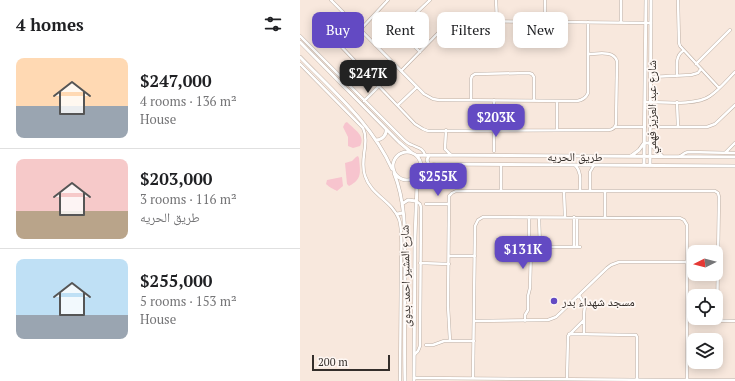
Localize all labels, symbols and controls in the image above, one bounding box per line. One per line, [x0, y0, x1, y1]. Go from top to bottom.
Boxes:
chip: Buy [312, 12, 364, 48]
chip: Rent [372, 12, 429, 48]
chip: Filters [437, 12, 505, 48]
chip: New [513, 12, 568, 48]
text: 4 homes [16, 13, 84, 36]
icon: filters [262, 13, 284, 35]
pin: $247K [340, 60, 396, 94]
street label: شارع عبد العزيز فهمي [644, 60, 662, 154]
text: $247K [349, 64, 387, 82]
text: $247,000 [140, 69, 212, 92]
icon: home [48, 74, 96, 122]
text: 4 rooms · 136 m² [140, 92, 237, 110]
pin: $203K [468, 104, 524, 138]
text: $203K [477, 108, 515, 126]
text: House [140, 110, 176, 128]
street label: طريق الحريه [547, 149, 603, 164]
pin: $255K [410, 163, 466, 197]
text: $203,000 [140, 167, 212, 190]
text: $255K [419, 167, 457, 185]
icon: home [48, 175, 96, 223]
text: 3 rooms · 116 m² [140, 190, 237, 208]
text: طريق الحريه [140, 208, 200, 226]
street label: شارع المشير احمد بدوى [397, 225, 414, 327]
pin: $131K [495, 236, 551, 270]
text: $131K [504, 240, 542, 258]
north arrow [687, 245, 723, 281]
map controls [687, 245, 723, 369]
text: $255,000 [140, 269, 212, 292]
icon: home [48, 275, 96, 323]
button: locate [687, 289, 723, 325]
text: 5 rooms · 153 m² [140, 292, 237, 310]
place label: مسجد شهداء بدر [561, 294, 635, 309]
marker: مسجد شهداء بدر [549, 296, 559, 306]
text: House [140, 310, 176, 328]
button: layers [687, 333, 723, 369]
scale bar [312, 353, 390, 372]
text: 200 m [318, 355, 348, 369]

